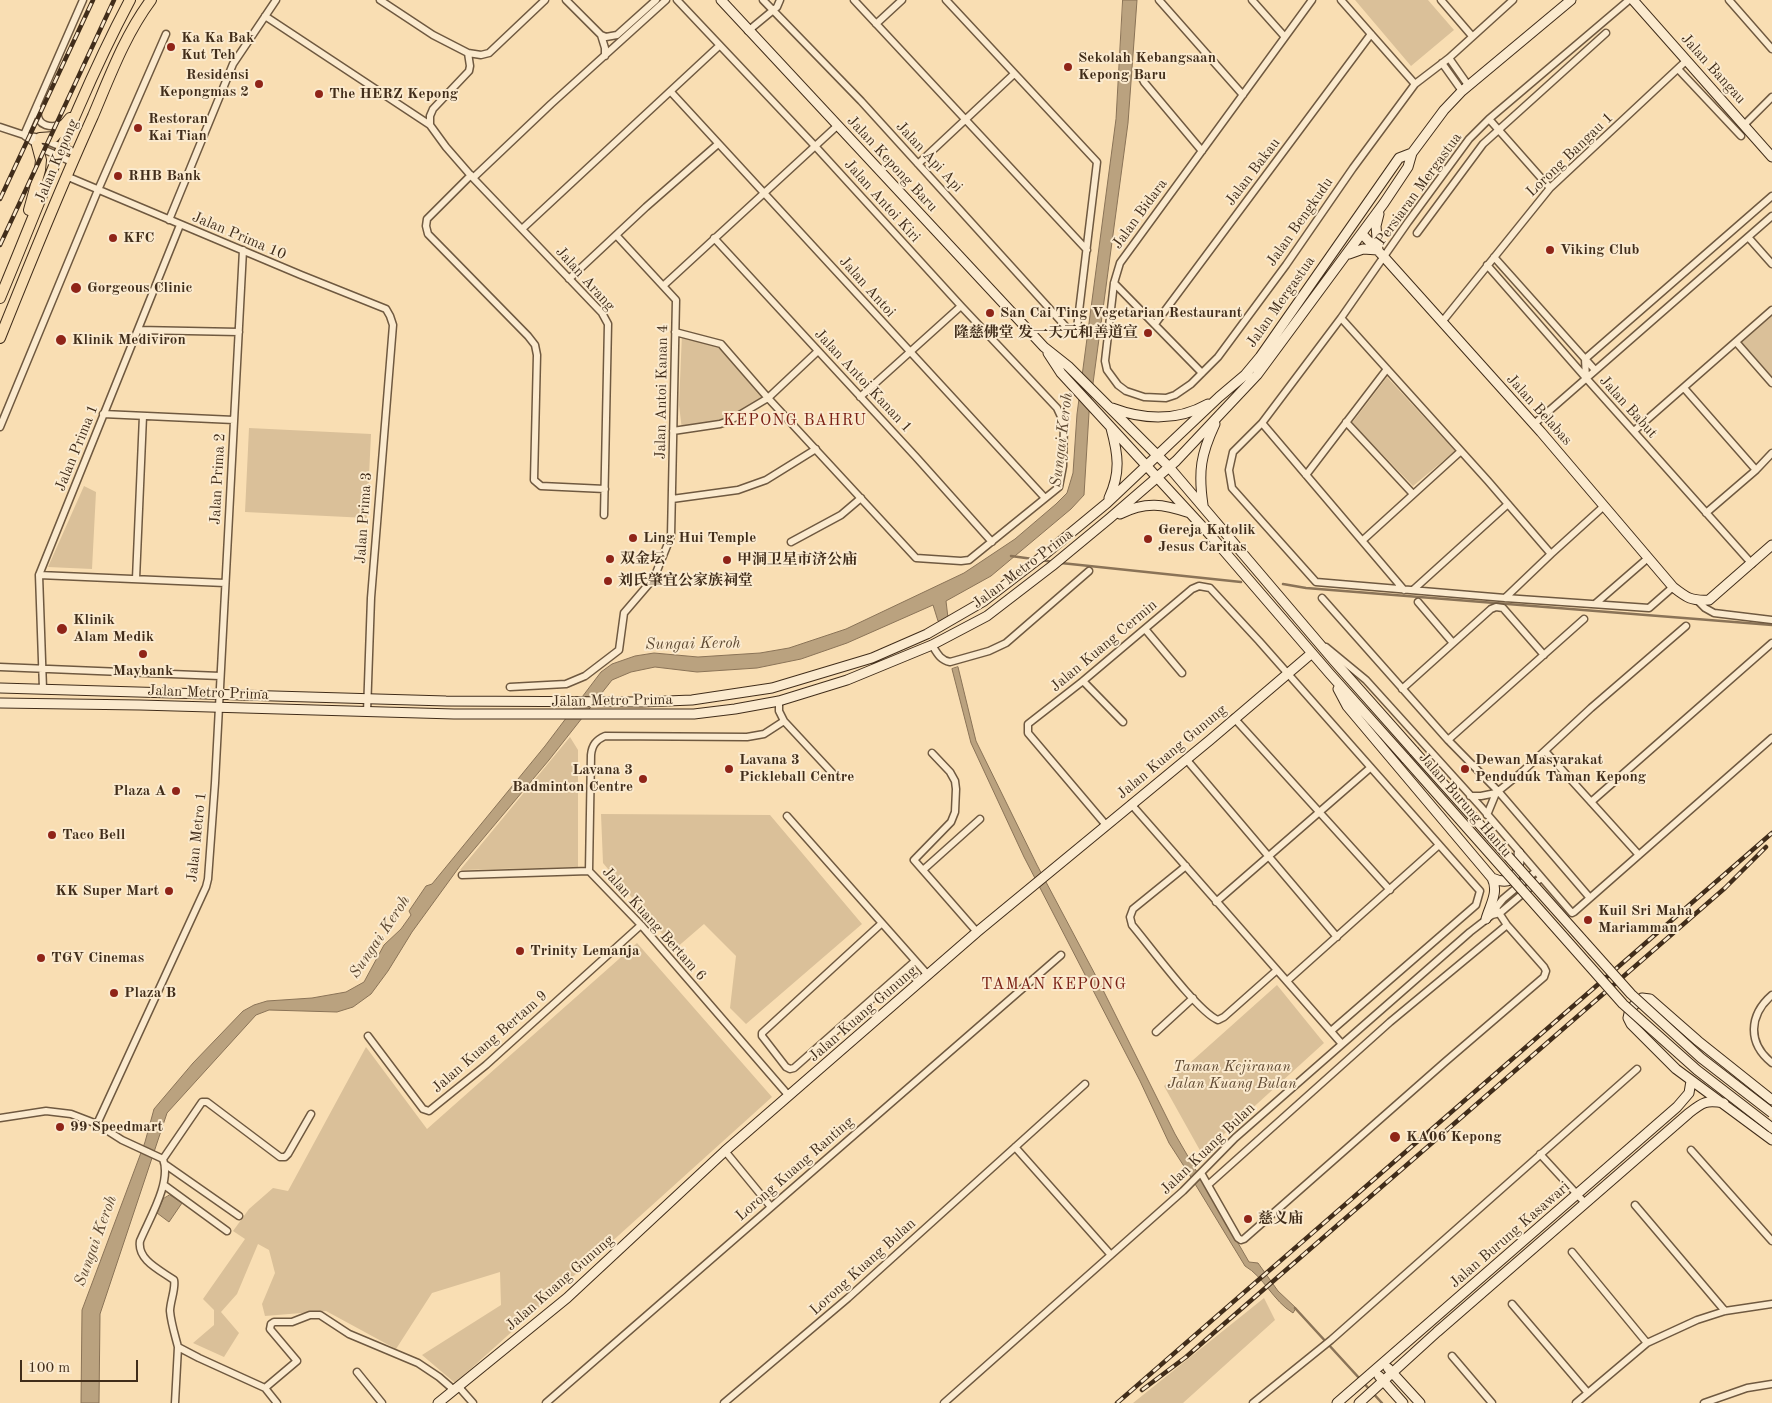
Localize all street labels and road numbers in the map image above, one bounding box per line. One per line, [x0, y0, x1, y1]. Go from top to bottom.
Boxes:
street label: Jalan Bangau [1677, 30, 1749, 108]
street label: Lorong Bangau 1 [1523, 109, 1617, 201]
street label: Jalan Kepong Baru [843, 112, 941, 216]
street label: Jalan Kepong [31, 117, 83, 205]
street label: Jalan Api Api [892, 118, 966, 196]
street label: Persiaran Mergastua [1372, 129, 1466, 249]
street label: Jalan Bakau [1222, 135, 1284, 209]
street label: Jalan Antoi Kiri [840, 156, 924, 246]
street label: Jalan Bengkudu [1263, 174, 1337, 270]
street label: Jalan Bidara [1108, 175, 1172, 253]
street label: Jalan Prima 10 [189, 208, 289, 264]
street label: Jalan Arang [551, 243, 619, 315]
street label: Jalan Antoi [835, 253, 899, 321]
street label: Jalan Mergastua [1243, 253, 1319, 351]
street label: Jalan Antoi Kanan 4 [652, 324, 672, 460]
street label: Jalan Antoi Kanan 1 [810, 325, 916, 437]
street label: Jalan Belabas [1502, 371, 1576, 449]
street label: Jalan Babut [1595, 372, 1661, 442]
street label: Jalan Prima 1 [51, 402, 103, 494]
street label: Jalan Prima 2 [207, 433, 229, 525]
street label: Jalan Prima 3 [352, 472, 376, 564]
street label: Jalan Metro Prima [969, 525, 1077, 613]
street label: Jalan Kuang Cermin [1047, 596, 1161, 696]
street label: Jalan Metro Prima [147, 682, 269, 704]
street label: Jalan Metro Prima [551, 691, 673, 711]
street label: Jalan Kuang Gunung [1114, 701, 1230, 803]
street label: Jalan Burung Hantu [1415, 749, 1515, 861]
street label: Jalan Metro 1 [183, 791, 211, 883]
street label: Jalan Kuang Bertam 6 [598, 863, 710, 985]
street label: Jalan Kuang Gunung [805, 962, 921, 1066]
street label: Jalan Kuang Bertam 9 [429, 987, 551, 1097]
street label: Jalan Kuang Bulan [1157, 1099, 1259, 1199]
street label: Lorong Kuang Ranting [732, 1113, 858, 1225]
street label: Jalan Burung Kasawari [1446, 1178, 1574, 1292]
street label: Lorong Kuang Bulan [806, 1215, 920, 1319]
street label: Jalan Kuang Gunung [502, 1231, 618, 1335]

